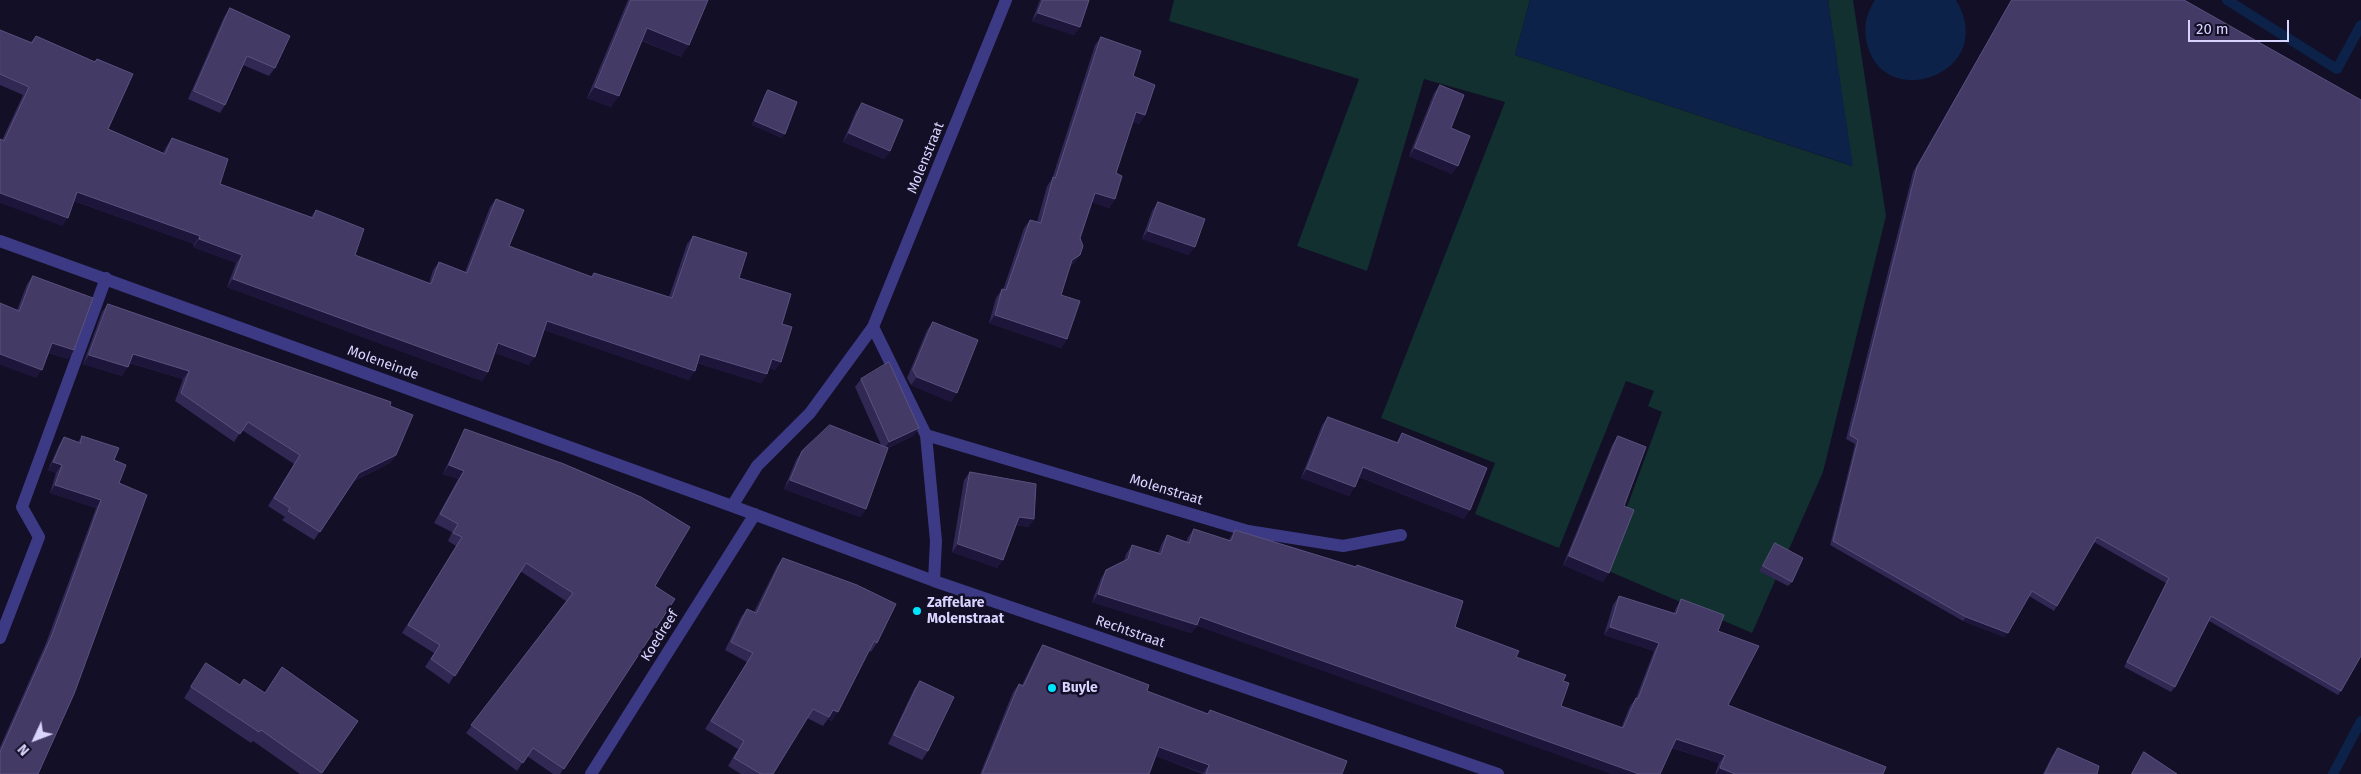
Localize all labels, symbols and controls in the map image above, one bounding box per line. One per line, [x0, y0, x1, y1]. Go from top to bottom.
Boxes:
scale bar [2191, 10, 2292, 42]
text: 20 m [2196, 20, 2229, 38]
street label: Molenstraat [904, 120, 948, 196]
street label: Moleneinde [345, 342, 421, 384]
street label: Molenstraat [1127, 471, 1205, 509]
place label: Zaffelare Molenstraat [927, 595, 1004, 628]
marker: Zaffelare Molenstraat [911, 605, 923, 617]
street label: Koedreef [638, 607, 682, 665]
street label: Rechtstraat [1093, 612, 1167, 652]
place label: Buyle [1062, 680, 1098, 696]
marker: Buyle [1046, 682, 1058, 694]
north arrow [10, 714, 60, 764]
text: N [14, 740, 33, 759]

